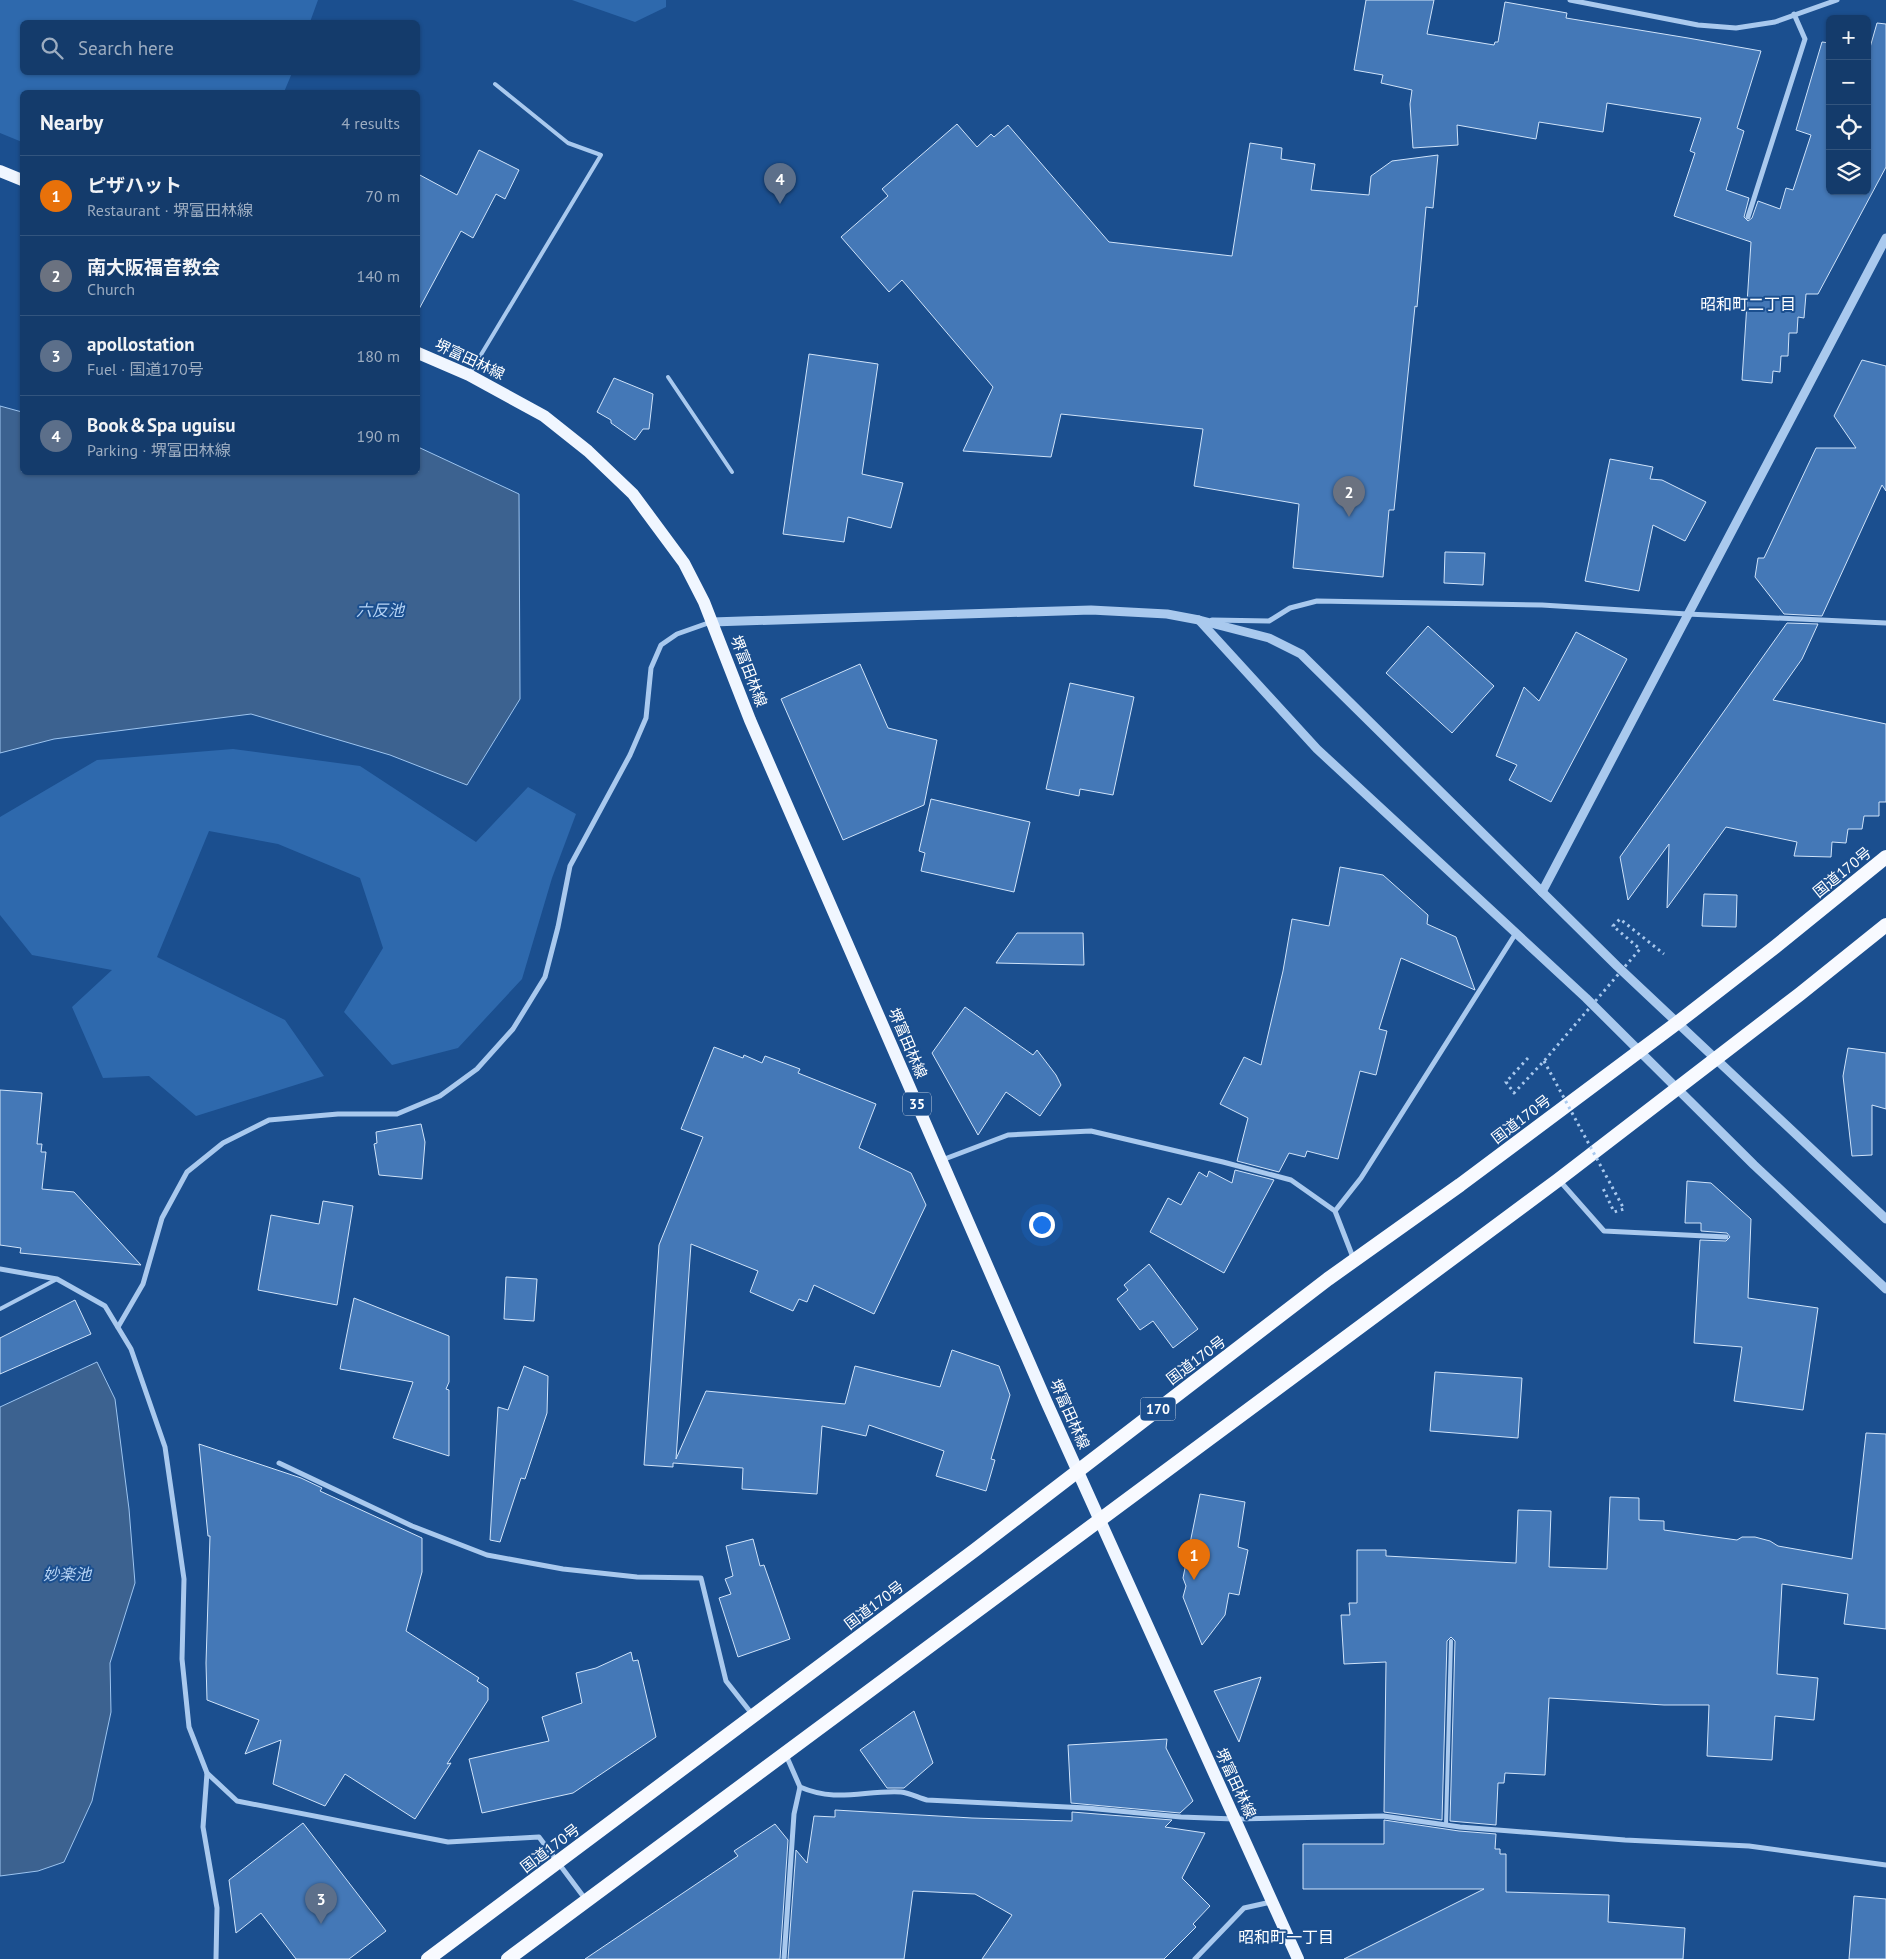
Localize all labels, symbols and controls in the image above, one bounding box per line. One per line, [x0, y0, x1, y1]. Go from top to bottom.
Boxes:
map controls [1826, 15, 1871, 195]
button: + [1826, 15, 1871, 60]
search box [20, 20, 420, 75]
icon: search [38, 34, 66, 62]
text: Search here [78, 36, 174, 60]
button: − [1826, 60, 1871, 105]
button: locate [1826, 105, 1871, 150]
text: Nearby [40, 109, 103, 136]
text: 4 results [341, 113, 400, 133]
button: layers [1826, 150, 1871, 195]
pin: 4 [764, 163, 796, 204]
text: ピザハット [87, 173, 182, 197]
text: 1 [51, 186, 61, 206]
text: 70 m [365, 186, 400, 206]
text: Restaurant · 堺富田林線 [87, 200, 253, 220]
text: 南大阪福音教会 [87, 255, 220, 279]
text: 2 [51, 266, 61, 286]
text: 140 m [357, 266, 400, 286]
text: Church [87, 279, 135, 299]
district label: 昭和町二丁目 [1700, 294, 1796, 314]
text: apollostation [87, 332, 195, 356]
street label: 堺富田林線 [432, 335, 508, 383]
text: 3 [51, 346, 61, 366]
text: 180 m [357, 346, 400, 366]
text: Fuel · 国道170号 [87, 359, 204, 379]
text: Book＆Spa uguisu [87, 413, 236, 437]
text: 4 [51, 426, 61, 446]
text: 190 m [357, 426, 400, 446]
text: Parking · 堺富田林線 [87, 440, 231, 460]
pin: 2 [1333, 476, 1365, 517]
water label: 六反池 [356, 600, 406, 620]
street label: 堺富田林線 [727, 633, 771, 709]
street label: 国道170号 [1809, 843, 1875, 901]
street label: 堺富田林線 [885, 1005, 931, 1081]
street label: 国道170号 [1488, 1090, 1554, 1148]
road number: 35 [903, 1092, 931, 1116]
your location [1029, 1212, 1055, 1238]
street label: 国道170号 [1163, 1331, 1229, 1389]
street label: 堺富田林線 [1046, 1376, 1094, 1452]
road number: 170 [1140, 1398, 1176, 1420]
pin: 1 [1178, 1539, 1210, 1580]
water label: 妙楽池 [43, 1564, 93, 1584]
street label: 国道170号 [841, 1576, 907, 1634]
street label: 堺富田林線 [1212, 1745, 1260, 1821]
street label: 国道170号 [517, 1819, 583, 1877]
pin: 3 [305, 1883, 337, 1924]
district label: 昭和町一丁目 [1238, 1927, 1334, 1947]

